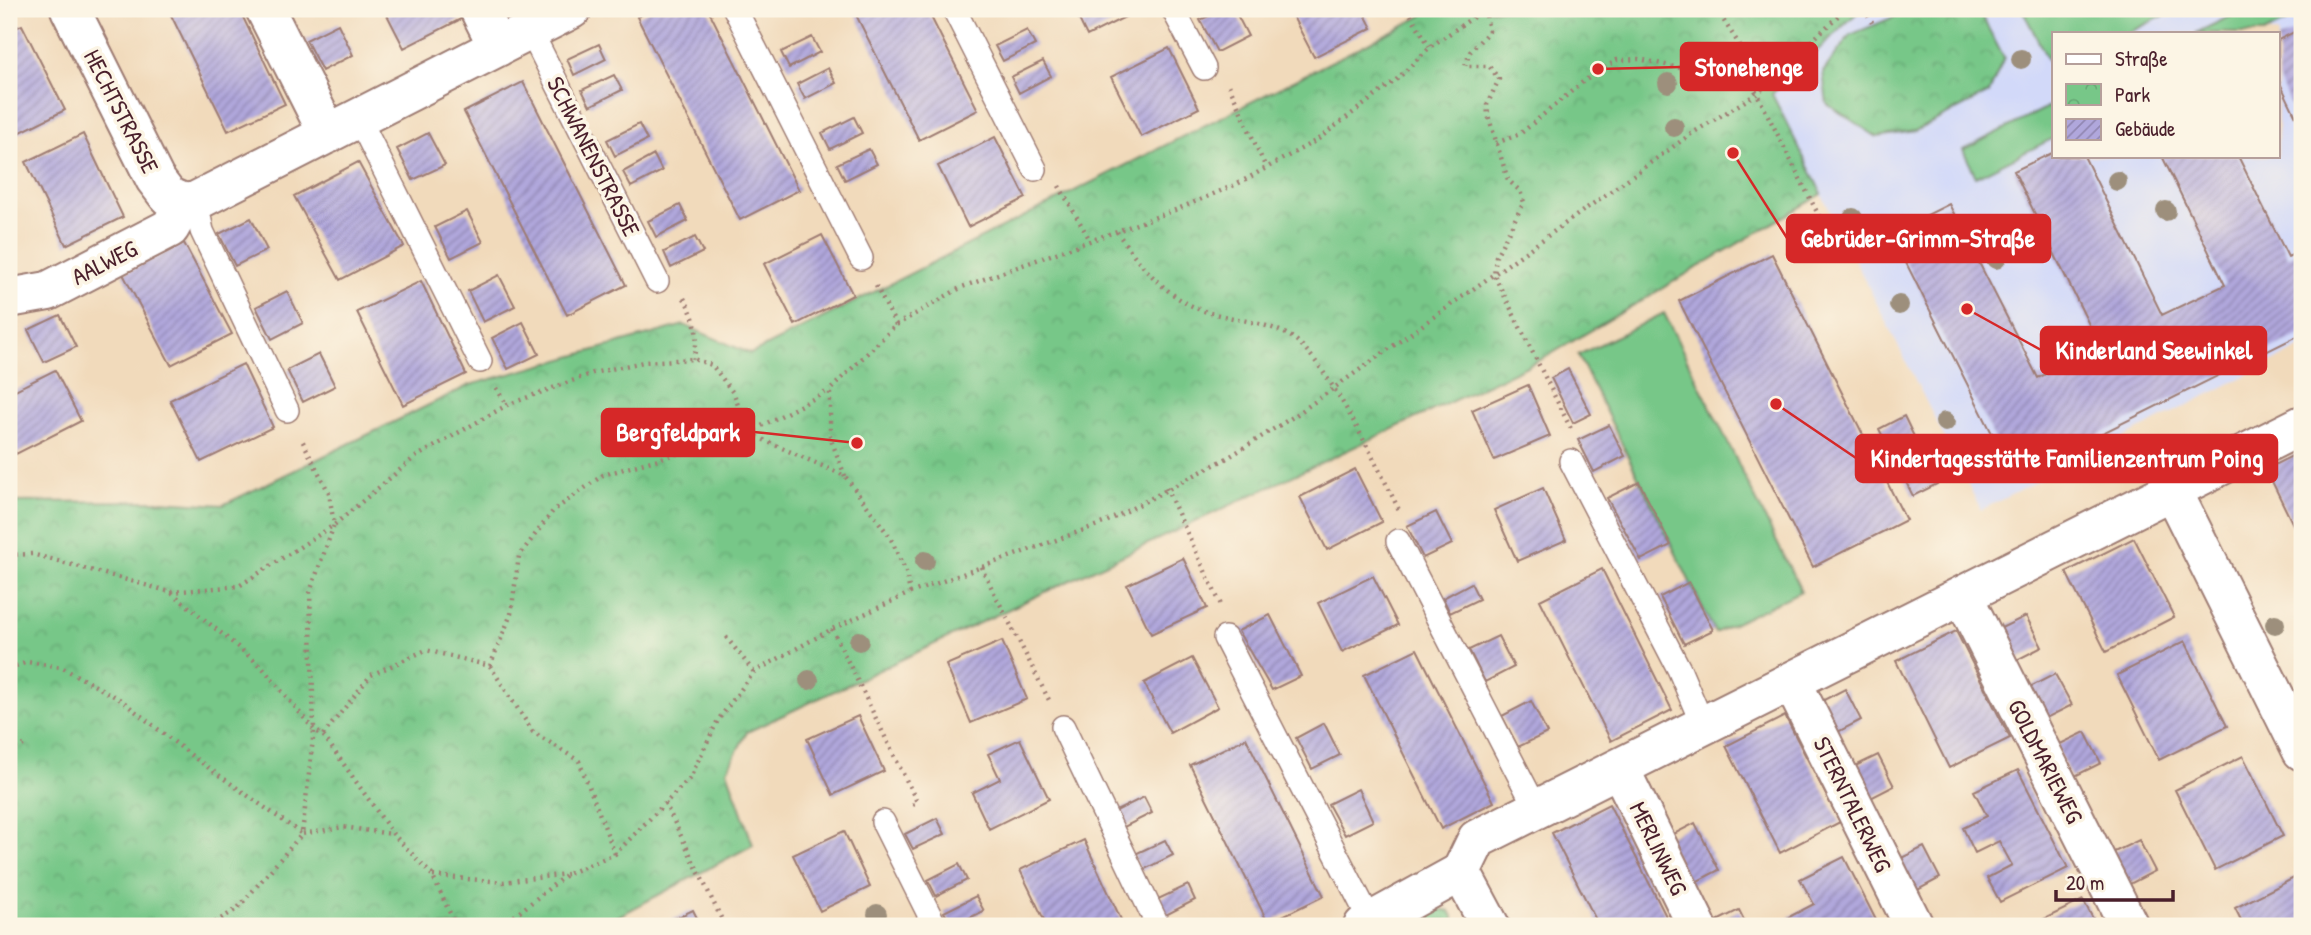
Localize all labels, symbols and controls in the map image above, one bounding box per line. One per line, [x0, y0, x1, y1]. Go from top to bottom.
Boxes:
legend [2052, 32, 2280, 158]
callout: Stonehenge [1681, 43, 1817, 90]
street label: HECHTSTRASSE [77, 44, 167, 179]
text: Straße [2115, 44, 2168, 73]
text: Stonehenge [1695, 49, 1804, 85]
street label: SCHWANENSTRASSE [540, 71, 648, 242]
text: Park [2115, 80, 2150, 109]
text: Gebäude [2115, 114, 2175, 143]
callout: Gebrüder-Grimm-Straße [1787, 215, 2050, 262]
text: Gebrüder-Grimm-Straße [1801, 220, 2036, 256]
street label: AALWEG [66, 232, 143, 292]
callout: Kinderland Seewinkel [2041, 327, 2266, 374]
text: Kinderland Seewinkel [2056, 332, 2254, 367]
callout: Bergfeldpark [602, 409, 754, 456]
text: Bergfeldpark [616, 414, 740, 450]
callout: Kindertagesstätte Familienzentrum Poing [1856, 435, 2277, 482]
text: Kindertagesstätte Familienzentrum Poing [1871, 440, 2264, 476]
street label: GOLDMARIEWEG [2001, 693, 2091, 829]
street label: STERNTALERWEG [1806, 731, 1900, 877]
street label: MERLINWEG [1623, 796, 1696, 900]
scale bar [2056, 858, 2173, 902]
text: 20 m [2066, 868, 2104, 897]

